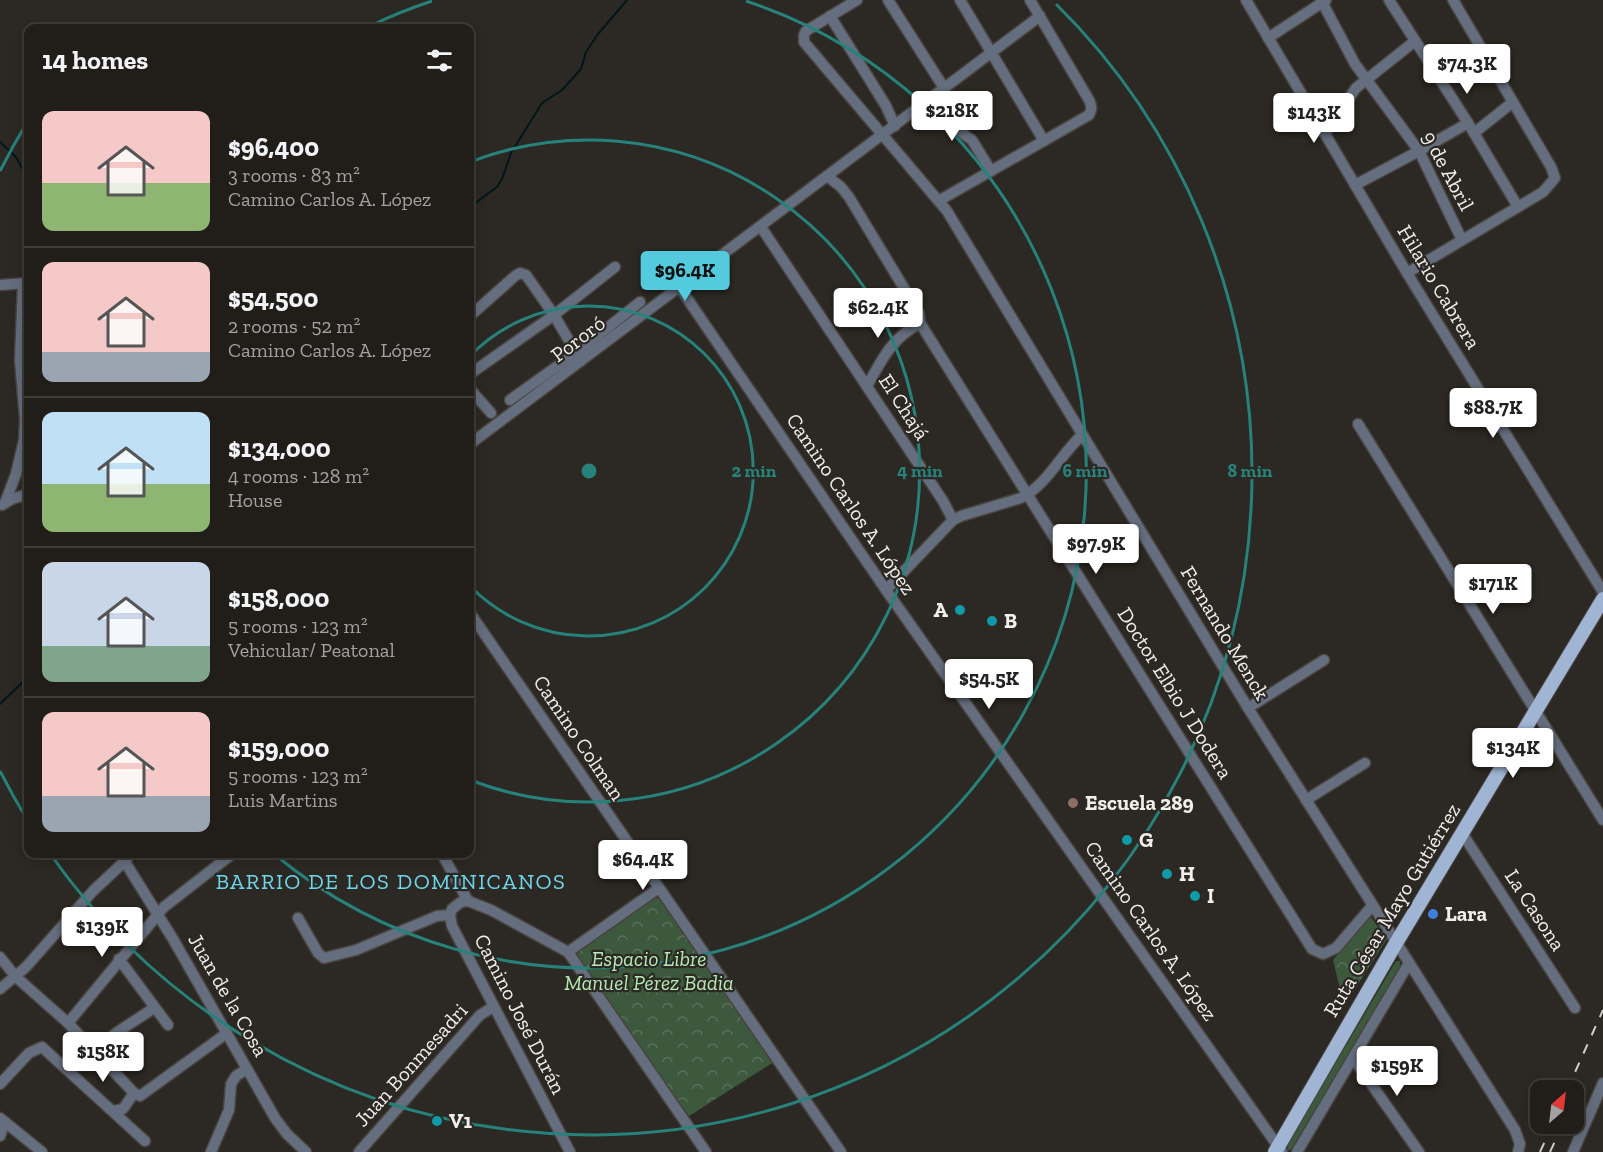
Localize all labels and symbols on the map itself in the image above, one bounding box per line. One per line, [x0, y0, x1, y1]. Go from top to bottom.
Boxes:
pin: $74.3K [1418, 44, 1516, 95]
pin: $218K [910, 91, 994, 142]
pin: $143K [1272, 93, 1356, 144]
street label: 9 de Abril [1417, 127, 1480, 215]
street label: Hilario Cabrera [1393, 220, 1486, 353]
pin: $96.4K [636, 251, 734, 302]
pin: $62.4K [829, 288, 927, 339]
street label: Pororó [546, 310, 610, 367]
street label: El Chajá [873, 369, 935, 445]
pin: $88.7K [1444, 388, 1542, 439]
street label: Camino Carlos A. López [781, 408, 922, 599]
text: 2 min [732, 460, 777, 482]
text: 4 min [897, 460, 943, 482]
text: 6 min [1063, 460, 1108, 482]
text: 8 min [1228, 460, 1273, 482]
centre of rings [579, 461, 599, 481]
pin: $97.9K [1047, 524, 1145, 575]
street label: Fernando Menck [1176, 561, 1275, 704]
pin: $171K [1451, 564, 1535, 615]
place label: A [934, 597, 949, 622]
street label: Doctor Elbio J Dodera [1112, 602, 1238, 783]
marker: A [953, 603, 967, 617]
place label: B [1004, 608, 1017, 633]
marker: B [985, 614, 999, 628]
pin: $54.5K [940, 659, 1038, 710]
street label: Camino Colman [528, 670, 630, 805]
pin: $134K [1471, 728, 1555, 779]
place label: Escuela 289 [1085, 790, 1194, 815]
marker: Escuela 289 [1066, 796, 1080, 810]
street label: Ruta César Mayo Gutiérrez [1318, 798, 1465, 1021]
place label: G [1139, 827, 1153, 852]
marker: G [1120, 833, 1134, 847]
street label: Camino Carlos A. López [1080, 836, 1223, 1026]
pin: $64.4K [594, 840, 692, 891]
place label: H [1179, 861, 1195, 886]
street label: La Casona [1500, 864, 1571, 955]
marker: H [1160, 867, 1174, 881]
district label: BARRIO DE LOS DOMINICANOS [216, 868, 566, 895]
place label: I [1207, 883, 1214, 908]
marker: I [1188, 889, 1202, 903]
place label: Lara [1445, 901, 1488, 926]
pin: $139K [60, 907, 144, 958]
marker: Lara [1426, 907, 1440, 921]
street label: Juan de la Cosa [183, 929, 274, 1061]
street label: Camino José Durán [469, 930, 572, 1098]
park label: Espacio Libre Manuel Pérez Badia [564, 946, 734, 995]
street label: Juan Bonmesadri [349, 998, 473, 1131]
pin: $158K [61, 1032, 145, 1083]
pin: $159K [1355, 1046, 1439, 1097]
north arrow [1530, 1080, 1584, 1134]
place label: V1 [449, 1108, 472, 1133]
marker: V1 [430, 1114, 444, 1128]

